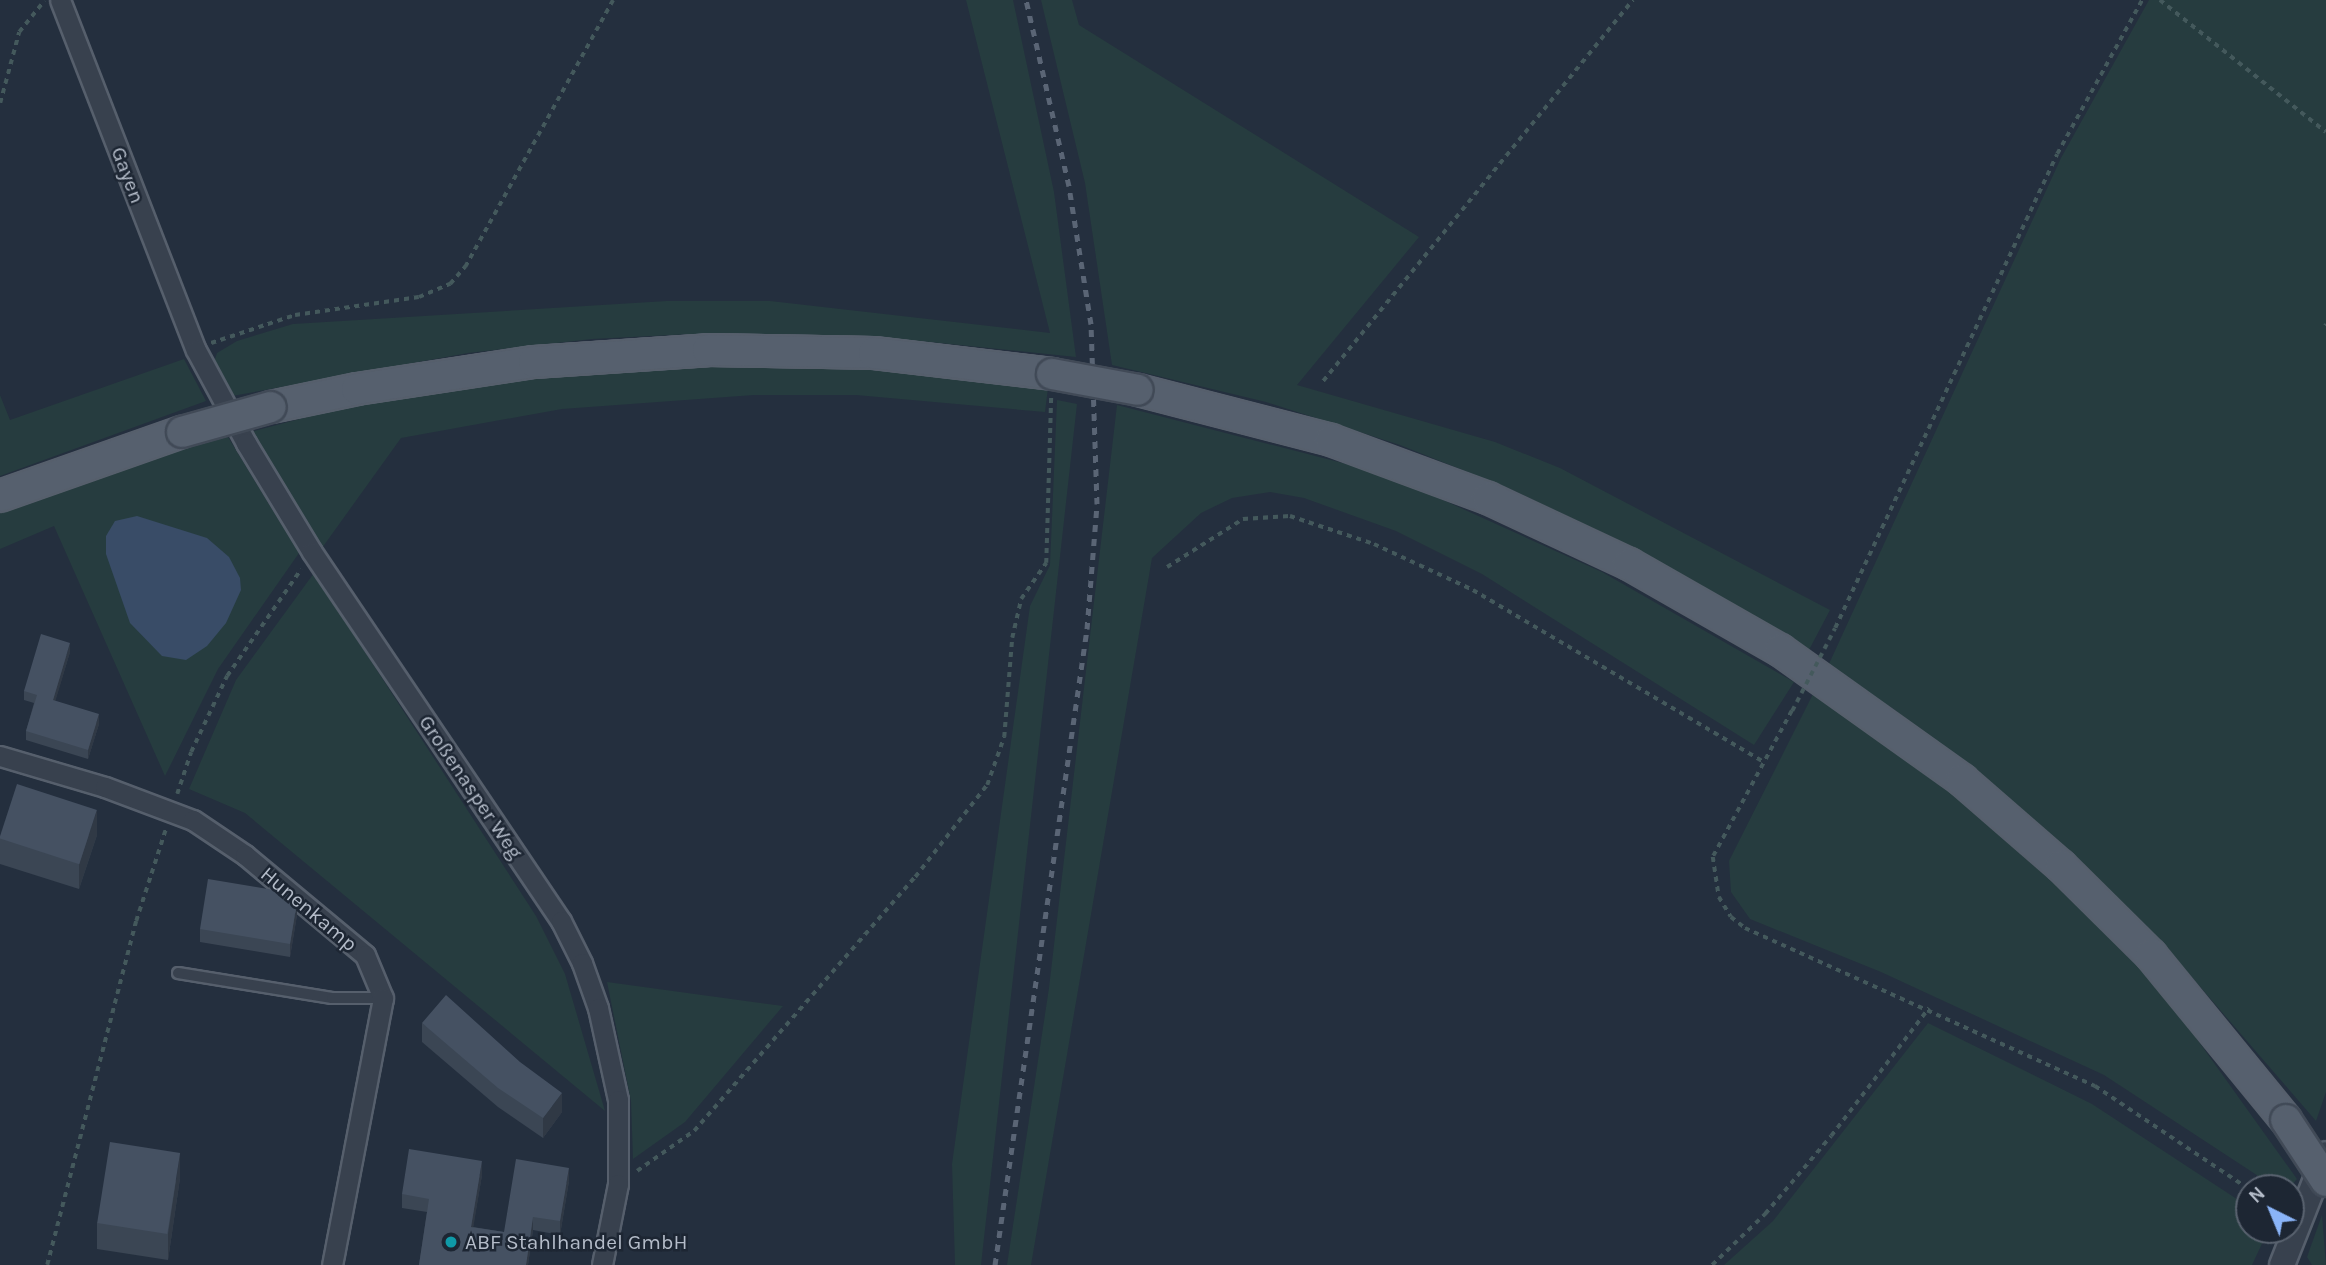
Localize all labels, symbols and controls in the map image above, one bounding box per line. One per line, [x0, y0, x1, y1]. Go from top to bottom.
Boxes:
street label: Gayen [106, 143, 150, 207]
street label: Großenasper Weg [414, 710, 528, 864]
street label: Hunenkamp [256, 861, 362, 957]
north arrow [2235, 1174, 2305, 1244]
text: N [2245, 1182, 2270, 1208]
place label: ABF Stahlhandel GmbH [465, 1229, 687, 1255]
marker: ABF Stahlhandel GmbH [443, 1234, 459, 1250]

